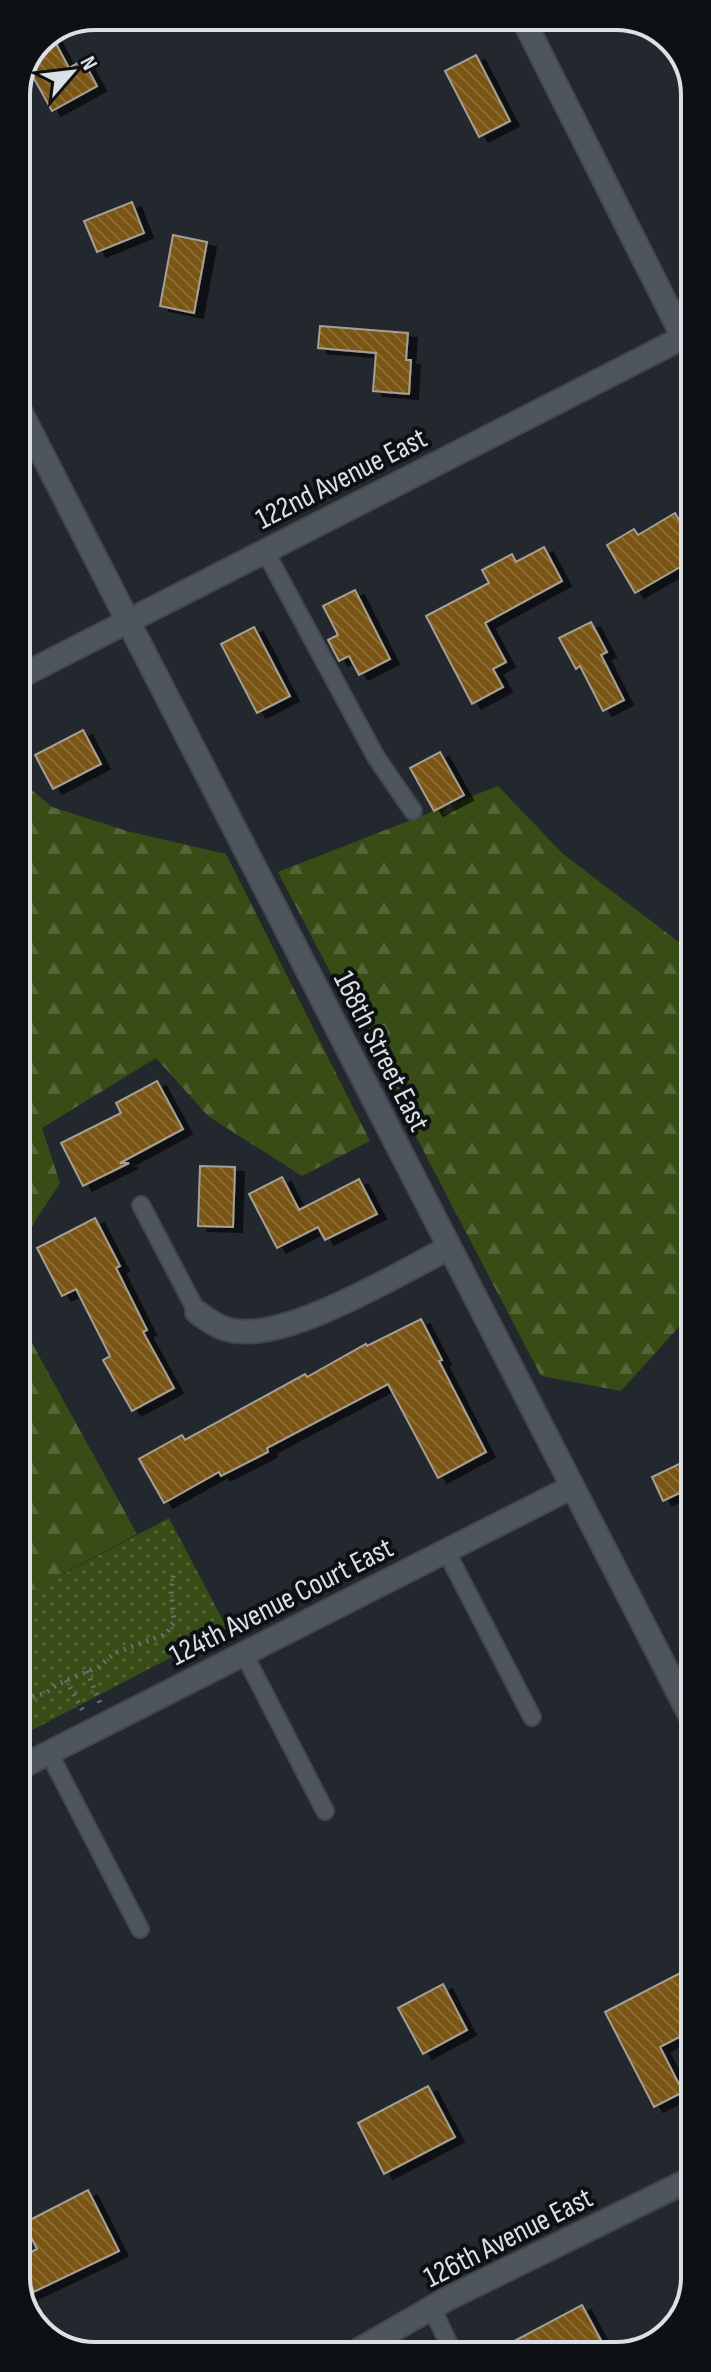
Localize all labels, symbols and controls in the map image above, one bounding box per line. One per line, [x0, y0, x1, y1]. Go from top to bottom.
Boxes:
north arrow [32, 32, 112, 112]
text: N [74, 52, 103, 75]
street label: 122nd Avenue East [250, 420, 433, 537]
street label: 168th Street East [325, 965, 437, 1138]
street label: 124th Avenue Court East [164, 1530, 399, 1674]
street label: 126th Avenue East [418, 2180, 599, 2296]

